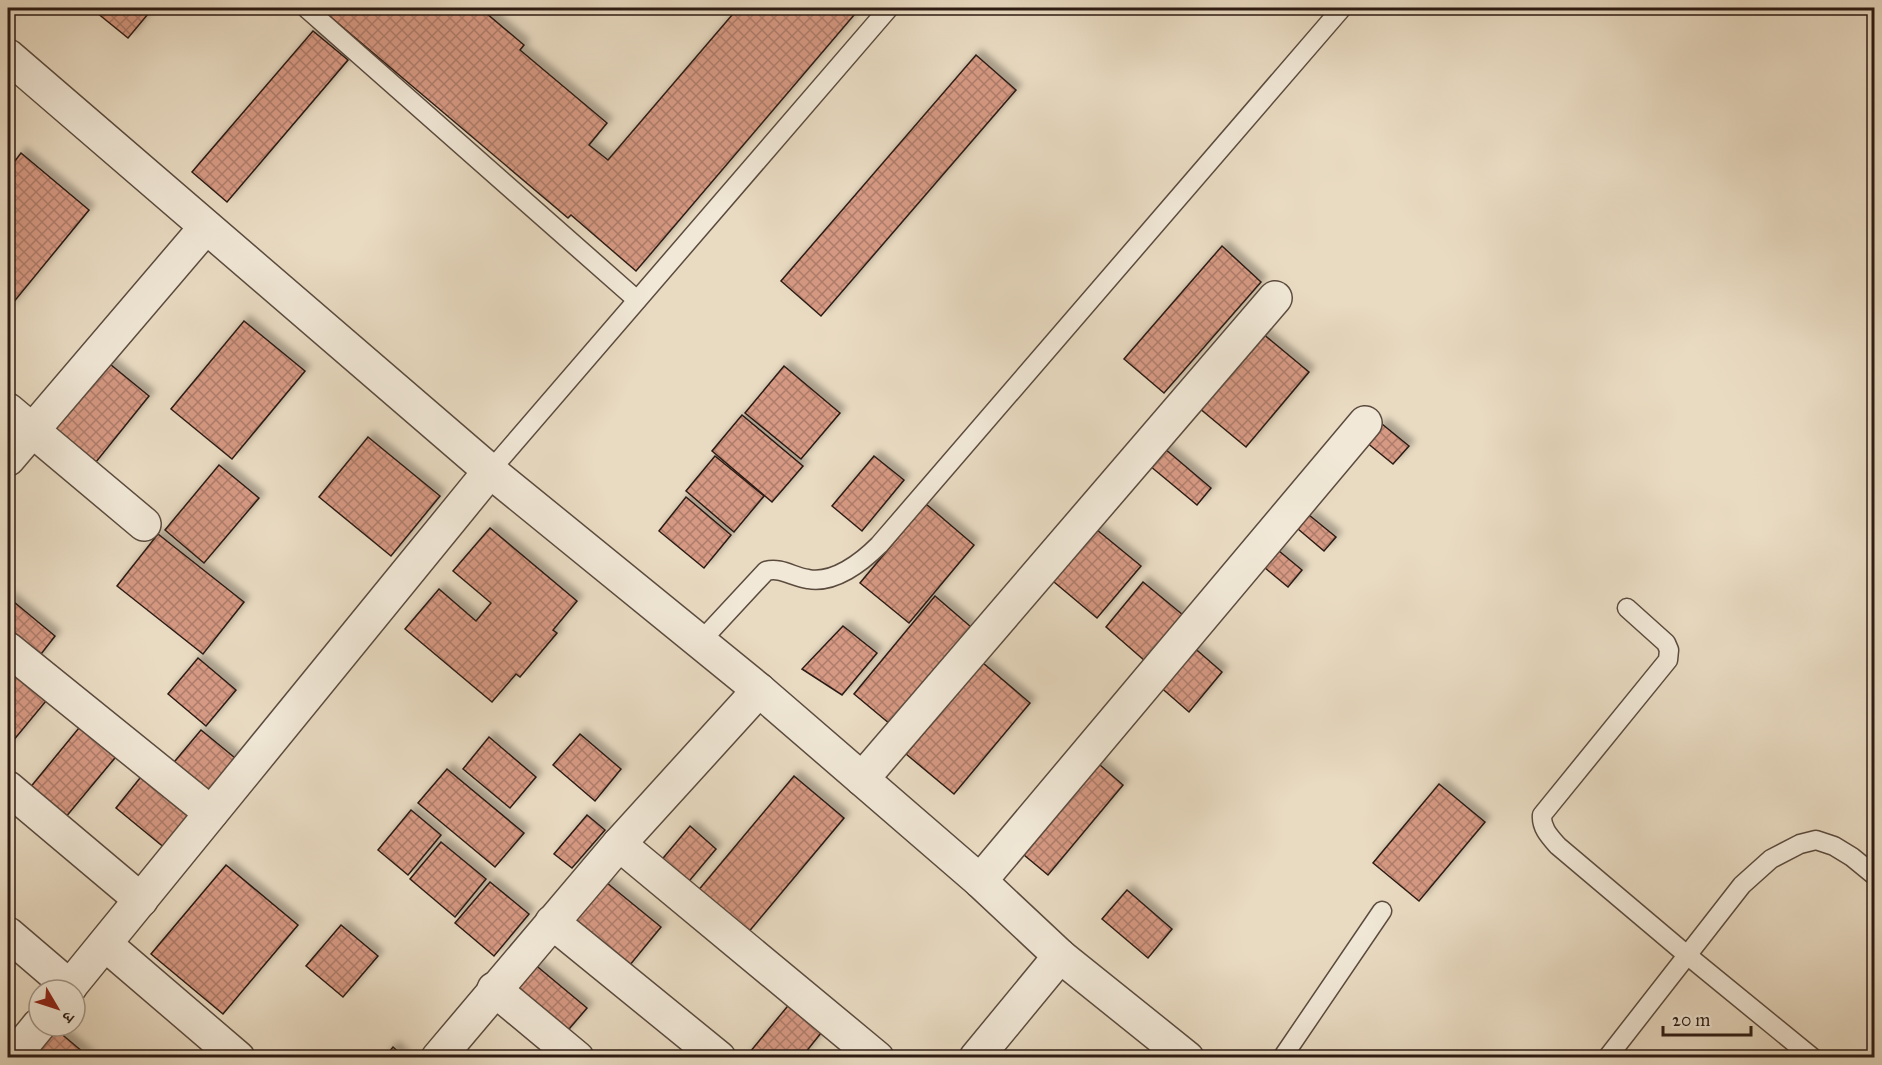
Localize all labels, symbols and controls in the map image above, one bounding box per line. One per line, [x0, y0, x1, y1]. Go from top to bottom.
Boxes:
north arrow [27, 978, 87, 1038]
scale bar [1663, 999, 1752, 1037]
text: उ [57, 1007, 79, 1028]
text: 20 m [1672, 1009, 1710, 1031]

